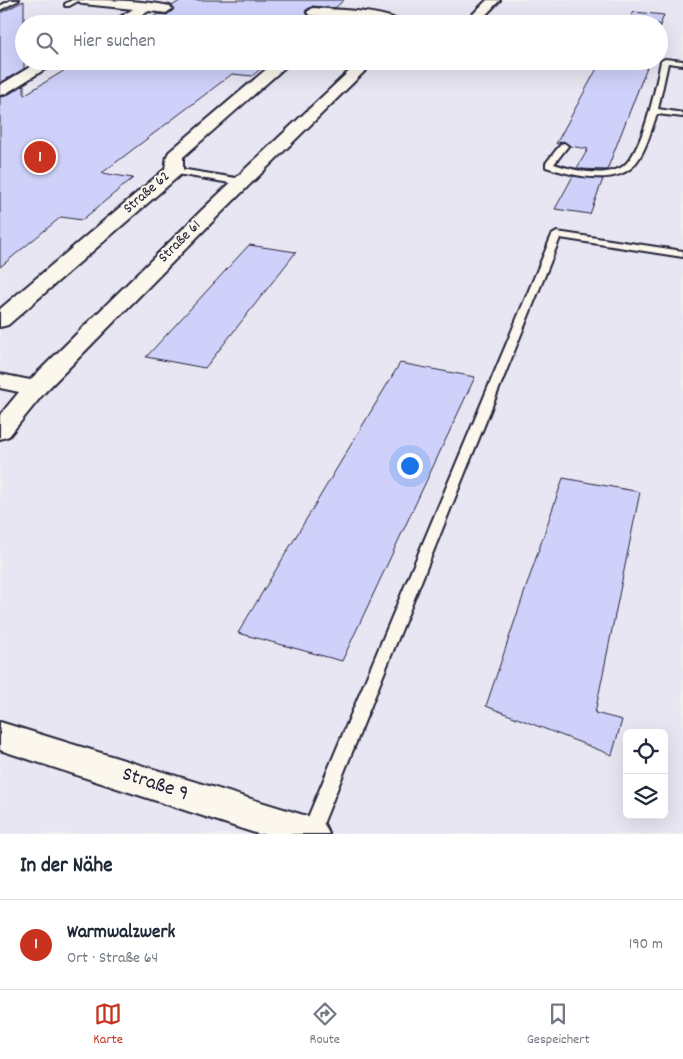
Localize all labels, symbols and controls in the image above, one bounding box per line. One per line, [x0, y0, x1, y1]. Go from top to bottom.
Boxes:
search box [15, 15, 668, 70]
icon: search [33, 29, 61, 57]
text: Hier suchen [73, 29, 156, 56]
pin: 1 [24, 138, 56, 176]
street label: Straße 62 [119, 166, 175, 220]
street label: Straße 61 [154, 216, 206, 268]
your location [397, 453, 423, 479]
map controls [623, 729, 668, 819]
button: locate [623, 729, 668, 774]
street label: Straße 9 [118, 760, 192, 810]
button: layers [623, 774, 668, 819]
text: In der Nähe [20, 852, 112, 882]
text: Warmwalzwerk [67, 920, 175, 947]
text: 1 [34, 933, 38, 956]
text: 190 m [629, 933, 663, 956]
text: Ort · Straße 64 [67, 947, 158, 970]
tab: Karte [93, 1000, 123, 1050]
tab: Route [310, 1000, 340, 1050]
tab: Gespeichert [527, 1000, 590, 1050]

